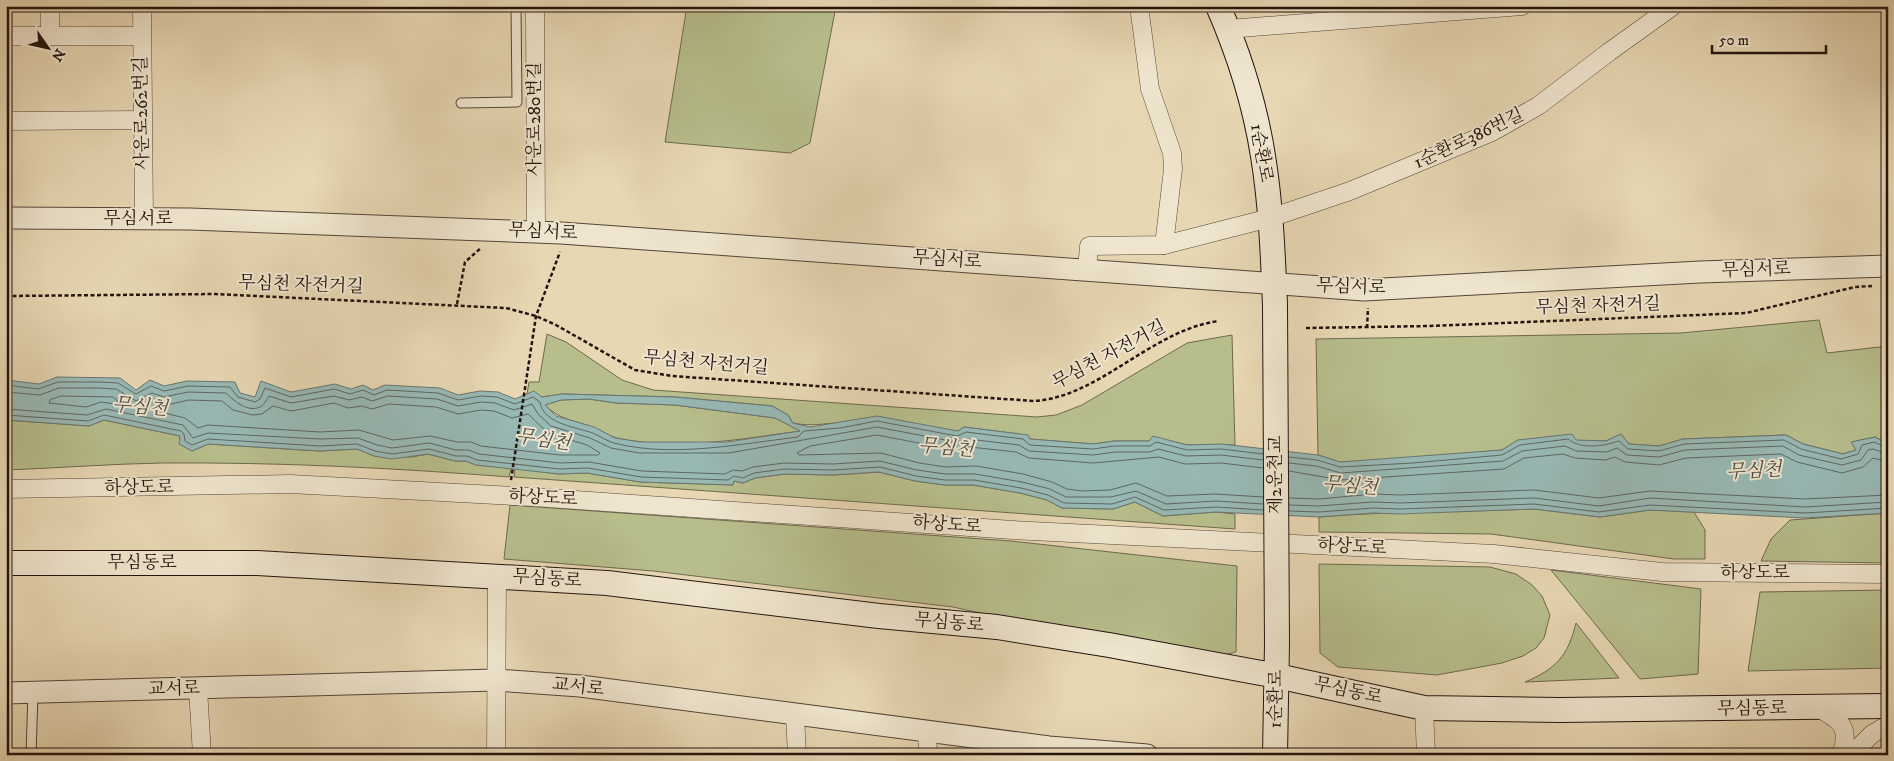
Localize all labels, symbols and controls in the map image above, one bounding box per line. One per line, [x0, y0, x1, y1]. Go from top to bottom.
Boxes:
north arrow [22, 22, 72, 72]
scale bar [1712, 22, 1825, 54]
text: 50 m [1719, 31, 1749, 50]
text: N [47, 45, 69, 65]
street label: 사운로262번길 [130, 56, 154, 170]
street label: 사운로280번길 [524, 62, 546, 176]
street label: 1순환로386번길 [1411, 104, 1527, 174]
street label: 1순환로 [1245, 122, 1277, 184]
street label: 무심서로 [103, 208, 173, 230]
street label: 무심서로 [508, 219, 578, 245]
street label: 무심서로 [912, 247, 982, 273]
street label: 무심서로 [1721, 258, 1791, 282]
street label: 무심천 자전거길 [238, 272, 364, 298]
street label: 무심서로 [1316, 275, 1386, 299]
street label: 무심천 자전거길 [1535, 293, 1661, 319]
street label: 무심천 자전거길 [1048, 316, 1170, 394]
street label: 무심천 자전거길 [642, 347, 770, 379]
water label: 무심천 [112, 393, 170, 421]
water label: 무심천 [514, 425, 573, 455]
water label: 무심천 [918, 434, 976, 462]
street label: 제2운천교 [1265, 435, 1287, 514]
water label: 무심천 [1726, 458, 1784, 484]
water label: 무심천 [1322, 472, 1380, 500]
street label: 하상도로 [104, 476, 174, 500]
street label: 하상도로 [508, 485, 578, 511]
street label: 하상도로 [912, 512, 982, 538]
street label: 하상도로 [1317, 534, 1387, 560]
street label: 무심동로 [107, 552, 177, 574]
street label: 하상도로 [1720, 562, 1790, 584]
street label: 무심동로 [512, 566, 582, 592]
street label: 무심동로 [913, 609, 985, 637]
street label: 1순환로 [1264, 669, 1288, 729]
street label: 교서로 [551, 673, 605, 701]
street label: 무심동로 [1312, 673, 1384, 709]
street label: 교서로 [148, 678, 200, 700]
street label: 무심동로 [1717, 697, 1787, 721]

